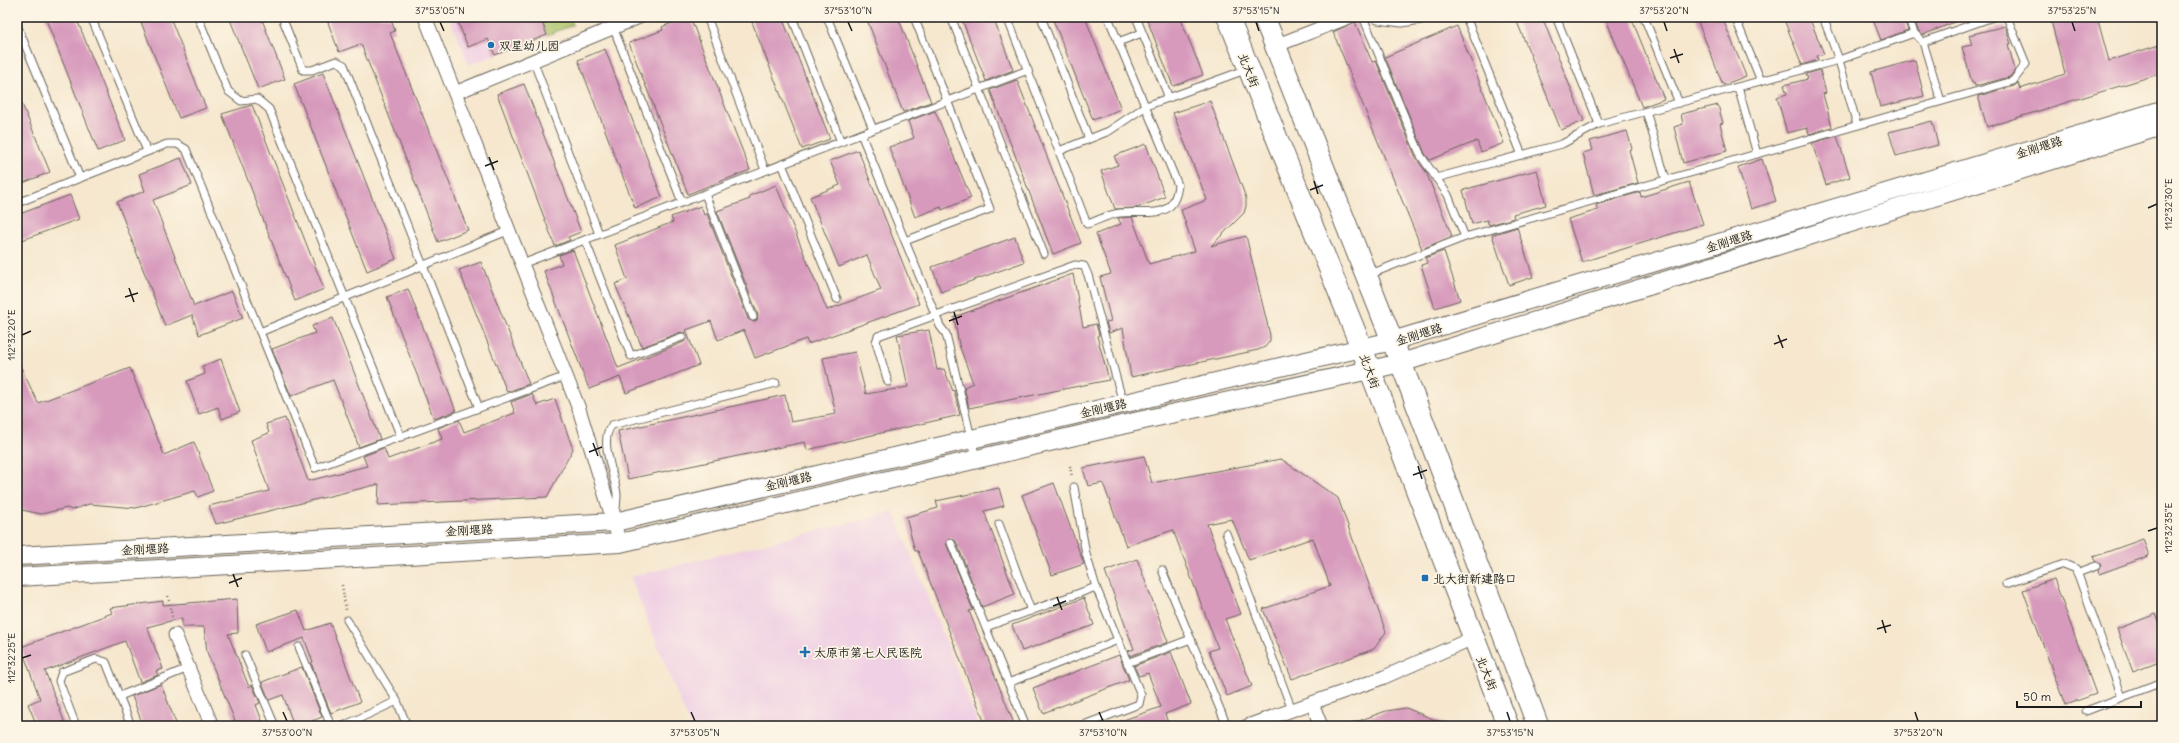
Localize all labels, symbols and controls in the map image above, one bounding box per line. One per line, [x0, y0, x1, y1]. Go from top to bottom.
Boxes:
text: 37°53'05"N [415, 4, 465, 17]
text: 37°53'10"N [824, 4, 872, 17]
text: 37°53'15"N [1232, 4, 1280, 17]
text: 37°53'20"N [1639, 4, 1689, 17]
text: 37°53'25"N [2048, 4, 2096, 17]
place label: 双星幼儿园 [499, 38, 559, 53]
marker: 双星幼儿园 [486, 40, 496, 50]
street label: 北大街 [1235, 50, 1263, 90]
street label: 金刚堰路 [2014, 133, 2064, 161]
text: 112°32'30"E [2162, 178, 2175, 230]
street label: 金刚堰路 [1704, 227, 1754, 255]
text: 112°32'20"E [5, 309, 18, 361]
street label: 金刚堰路 [1394, 320, 1444, 348]
street label: 北大街 [1357, 352, 1383, 390]
street label: 金刚堰路 [1078, 395, 1128, 421]
street label: 金刚堰路 [763, 468, 813, 494]
text: 112°32'35"E [2162, 503, 2175, 553]
street label: 金刚堰路 [445, 521, 493, 539]
street label: 金刚堰路 [121, 540, 169, 558]
place label: 北大街新建路口 [1433, 571, 1517, 586]
marker: 北大街新建路口 [1420, 573, 1430, 583]
text: 112°32'25"E [5, 633, 18, 683]
place label: 太原市第七人民医院 [814, 645, 922, 660]
marker: 太原市第七人民医院 [799, 646, 811, 658]
street label: 北大街 [1473, 653, 1501, 693]
scale bar [2017, 683, 2141, 709]
text: 50 m [2023, 689, 2052, 704]
text: 37°53'00"N [262, 726, 312, 739]
text: 37°53'05"N [670, 726, 720, 739]
text: 37°53'10"N [1079, 726, 1127, 739]
text: 37°53'15"N [1486, 726, 1534, 739]
text: 37°53'20"N [1893, 726, 1943, 739]

